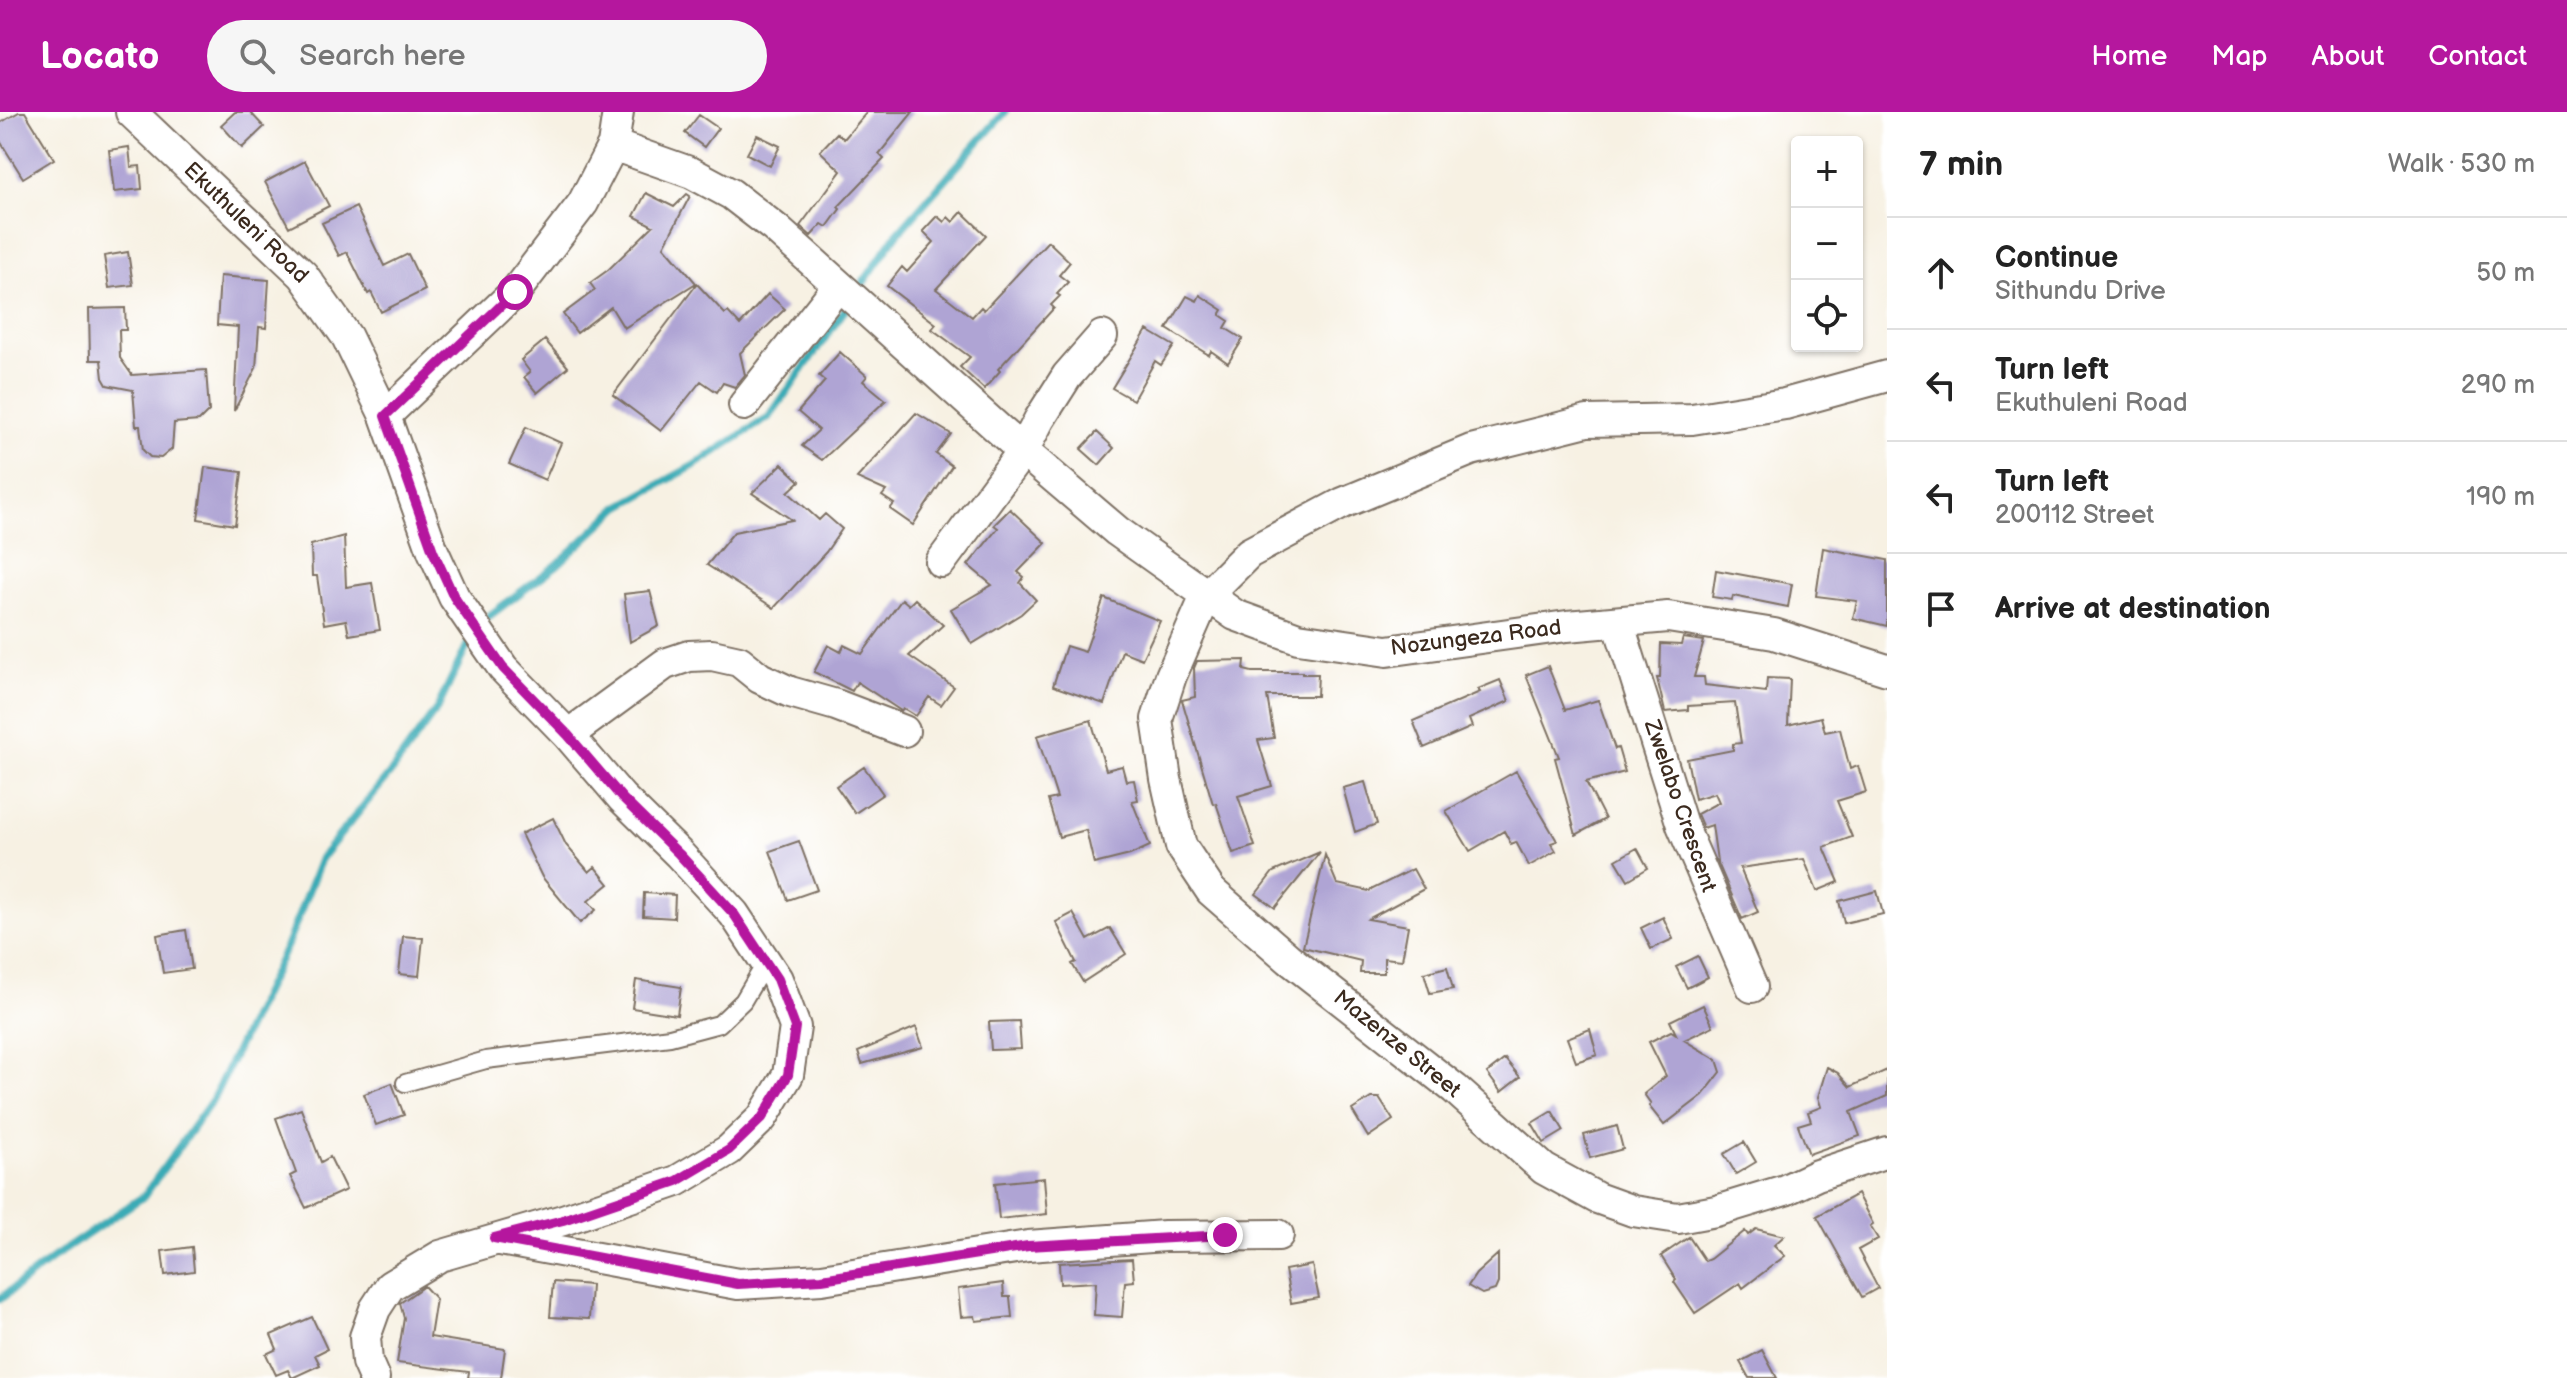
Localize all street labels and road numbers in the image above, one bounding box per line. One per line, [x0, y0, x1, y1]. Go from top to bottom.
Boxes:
street label: Ekuthuleni Road [178, 157, 314, 289]
street label: Nozungeza Road [1389, 614, 1563, 662]
street label: Zwelabo Crescent [1638, 715, 1722, 896]
street label: Mazenze Street [1328, 984, 1466, 1104]

